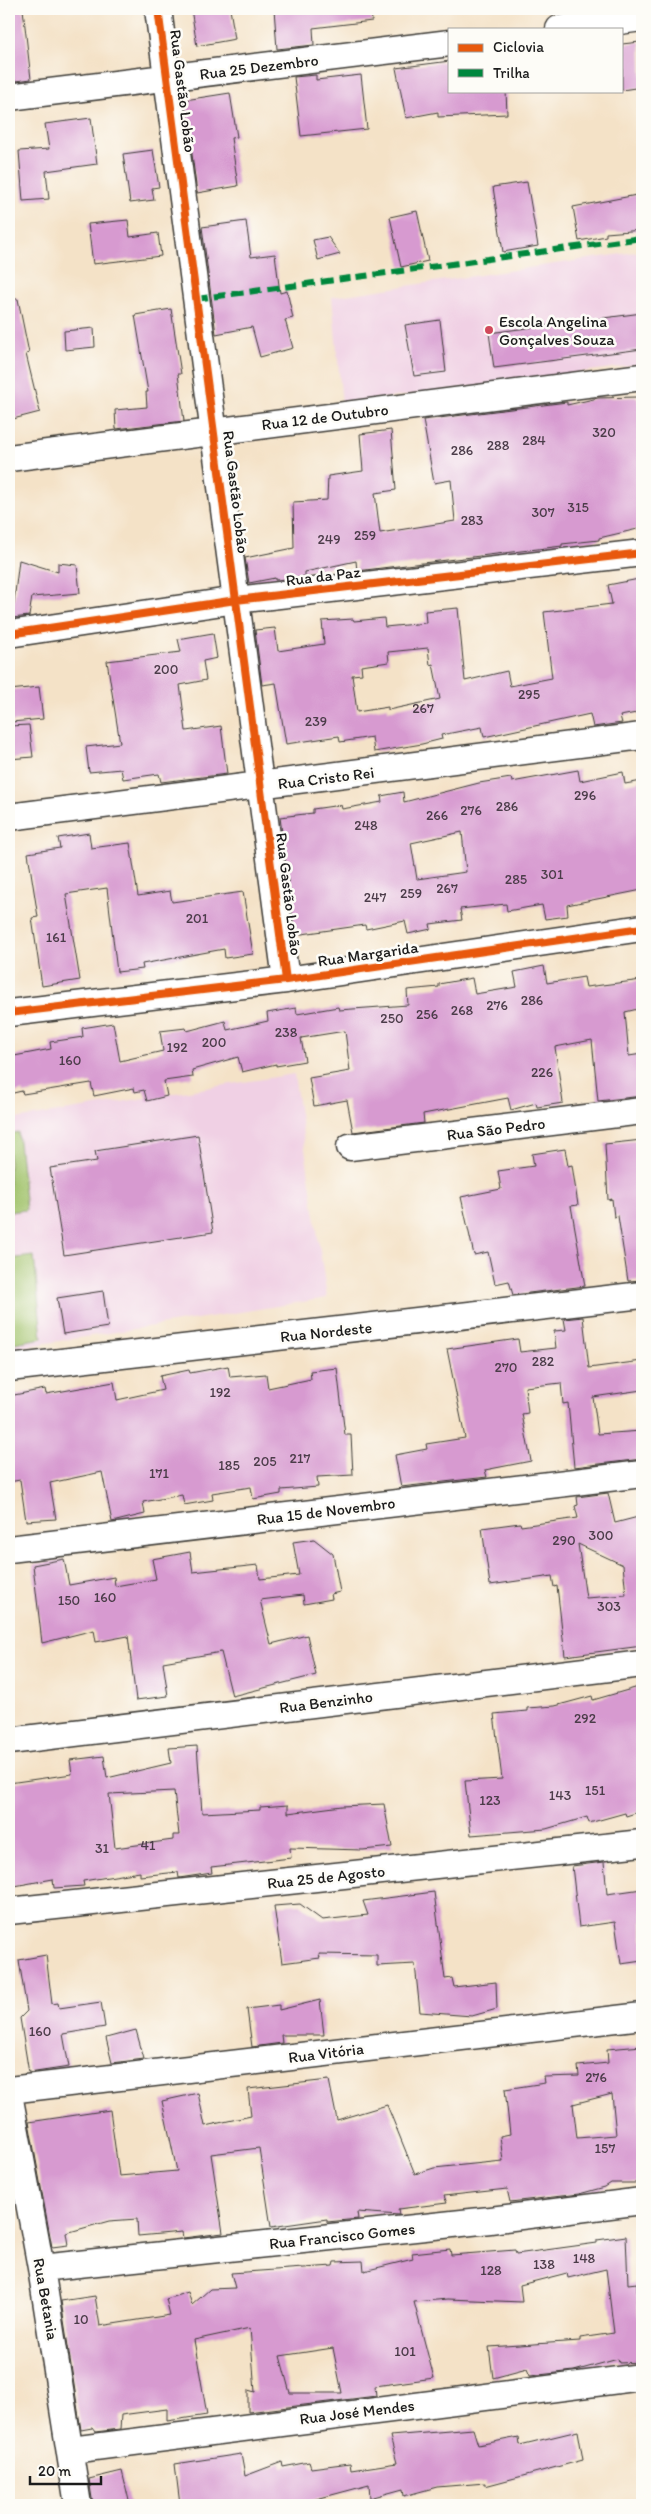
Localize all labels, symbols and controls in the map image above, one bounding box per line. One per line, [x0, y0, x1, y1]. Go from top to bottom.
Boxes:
street label: Rua Gastão Lobão [166, 28, 200, 154]
legend [448, 28, 624, 92]
text: Ciclovia [493, 38, 544, 56]
street label: Rua 25 Dezembro [199, 50, 319, 84]
text: Trilha [493, 64, 530, 82]
place label: Escola Angelina Gonçalves Souza [499, 312, 615, 349]
marker: Escola Angelina Gonçalves Souza [483, 324, 495, 336]
street label: Rua 12 de Outubro [261, 400, 389, 434]
house number: 320 [592, 424, 616, 441]
street label: Rua Gastão Lobão [219, 429, 253, 555]
house number: 284 [522, 432, 546, 449]
house number: 288 [487, 437, 510, 454]
house number: 286 [451, 442, 473, 459]
house number: 315 [567, 499, 589, 516]
house number: 307 [531, 504, 555, 521]
house number: 283 [461, 512, 484, 529]
house number: 259 [354, 527, 376, 544]
house number: 249 [317, 531, 341, 548]
street label: Rua da Paz [285, 562, 362, 590]
house number: 200 [154, 661, 178, 678]
house number: 295 [518, 686, 540, 703]
house number: 267 [412, 700, 434, 717]
house number: 239 [305, 713, 327, 730]
street label: Rua Cristo Rei [277, 763, 375, 793]
house number: 296 [574, 787, 596, 804]
house number: 286 [496, 798, 518, 815]
house number: 276 [460, 802, 482, 819]
house number: 266 [426, 807, 448, 824]
house number: 248 [354, 817, 378, 834]
street label: Rua Gastão Lobão [272, 831, 306, 957]
house number: 301 [541, 866, 564, 883]
house number: 285 [505, 871, 527, 888]
house number: 267 [436, 880, 458, 897]
house number: 259 [400, 885, 422, 902]
house number: 247 [364, 889, 386, 906]
house number: 201 [186, 910, 209, 927]
house number: 161 [46, 929, 67, 946]
street label: Rua Margarida [316, 937, 420, 970]
house number: 286 [521, 992, 543, 1009]
house number: 276 [486, 997, 508, 1014]
house number: 268 [451, 1002, 474, 1019]
house number: 256 [416, 1006, 438, 1023]
house number: 250 [380, 1010, 404, 1027]
house number: 238 [275, 1024, 298, 1041]
house number: 200 [202, 1034, 226, 1051]
house number: 192 [166, 1039, 188, 1056]
house number: 160 [59, 1052, 81, 1069]
house number: 226 [531, 1064, 553, 1081]
street label: Rua São Pedro [446, 1114, 546, 1144]
street label: Rua Nordeste [279, 1318, 373, 1346]
house number: 282 [532, 1353, 555, 1370]
house number: 270 [495, 1359, 517, 1376]
house number: 192 [209, 1384, 231, 1401]
house number: 217 [290, 1450, 310, 1467]
house number: 205 [253, 1453, 277, 1470]
house number: 185 [218, 1457, 240, 1474]
house number: 171 [149, 1465, 169, 1482]
street label: Rua 15 de Novembro [256, 1493, 396, 1529]
house number: 300 [589, 1527, 613, 1544]
house number: 290 [552, 1532, 576, 1549]
house number: 160 [94, 1589, 116, 1606]
house number: 150 [58, 1592, 80, 1609]
house number: 303 [597, 1598, 621, 1615]
street label: Rua Benzinho [278, 1687, 374, 1717]
house number: 292 [574, 1710, 597, 1727]
house number: 151 [585, 1782, 606, 1799]
house number: 143 [549, 1787, 572, 1804]
house number: 123 [479, 1792, 501, 1809]
house number: 41 [141, 1837, 156, 1854]
house number: 31 [95, 1840, 110, 1857]
street label: Rua 25 de Agosto [266, 1861, 386, 1893]
house number: 160 [29, 2023, 51, 2040]
street label: Rua Vitória [287, 2039, 365, 2067]
house number: 276 [585, 2069, 607, 2086]
house number: 157 [595, 2140, 615, 2157]
street label: Rua Francisco Gomes [268, 2219, 416, 2253]
house number: 148 [573, 2250, 596, 2267]
street label: Rua Betania [29, 2256, 63, 2342]
house number: 138 [533, 2256, 555, 2273]
house number: 128 [480, 2262, 502, 2279]
house number: 10 [73, 2311, 89, 2328]
house number: 101 [394, 2343, 416, 2360]
street label: Rua José Mendes [298, 2396, 416, 2428]
scale bar [30, 2454, 101, 2486]
text: 20 m [38, 2462, 72, 2480]

